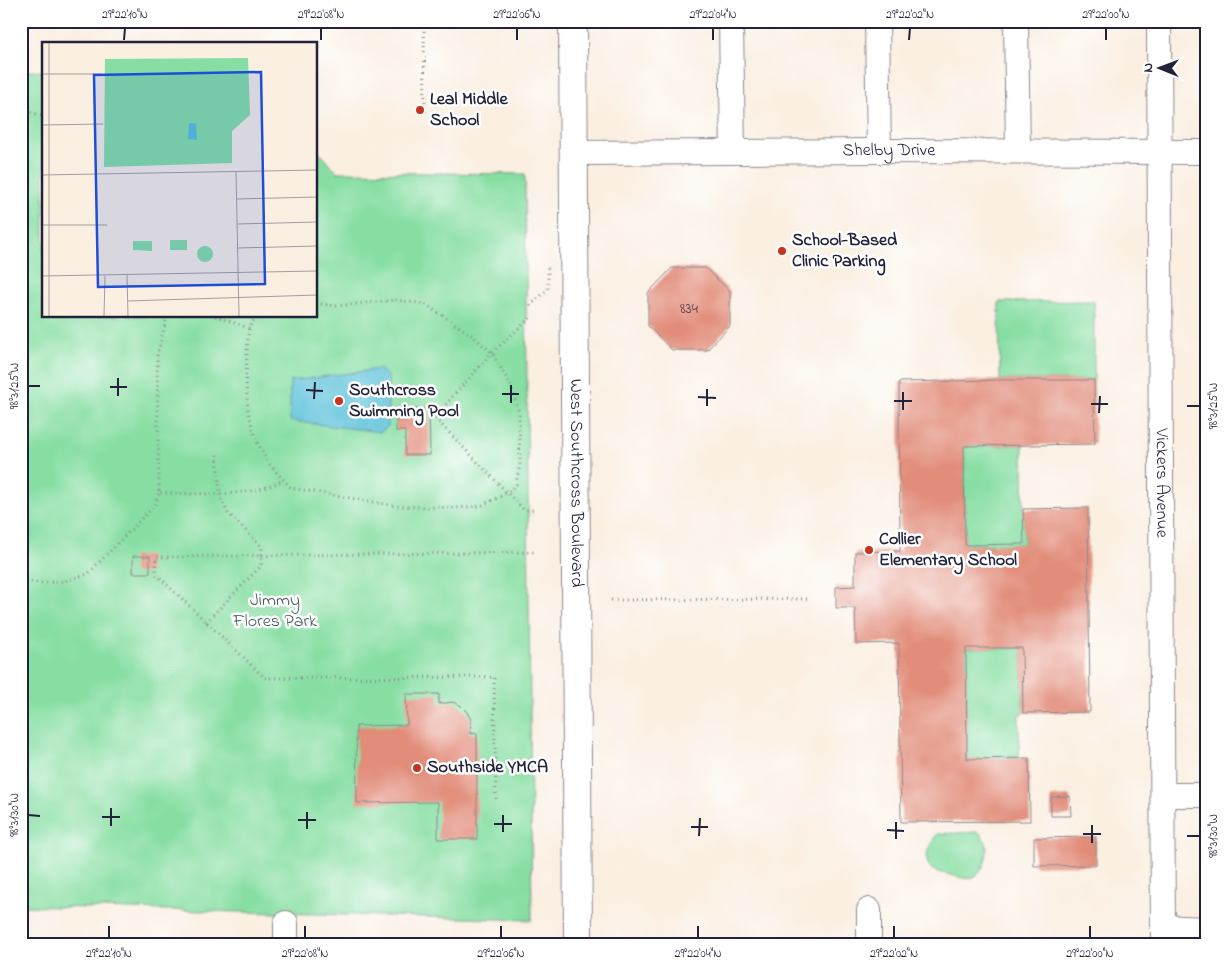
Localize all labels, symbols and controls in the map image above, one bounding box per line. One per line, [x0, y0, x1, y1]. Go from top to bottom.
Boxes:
text: 29°22'10"N [102, 6, 148, 24]
text: 29°22'08"N [298, 6, 344, 24]
text: 29°22'06"N [493, 6, 541, 24]
text: 29°22'04"N [689, 6, 737, 24]
text: 29°22'02"N [886, 6, 934, 24]
text: 29°22'00"N [1082, 6, 1130, 24]
inset map [42, 42, 318, 318]
north arrow [1134, 42, 1184, 92]
text: N [1138, 63, 1159, 73]
place label: Leal Middle School [430, 87, 508, 134]
marker: Leal Middle School [414, 104, 426, 116]
street label: Shelby Drive [842, 138, 936, 164]
place label: School-Based Clinic Parking [792, 228, 898, 276]
marker: School-Based Clinic Parking [776, 245, 788, 257]
house number: 834 [680, 298, 698, 320]
text: 98°31'25"W [6, 363, 24, 409]
place label: Southcross Swimming Pool [349, 378, 459, 426]
street label: West Southcross Boulevard [562, 379, 589, 587]
text: 98°31'25"W [1205, 383, 1223, 429]
marker: Southcross Swimming Pool [333, 395, 345, 407]
street label: Vickers Avenue [1148, 427, 1174, 539]
place label: Collier Elementary School [879, 527, 1017, 575]
marker: Collier Elementary School [863, 544, 875, 556]
park label: Jimmy Flores Park [232, 588, 317, 635]
place label: Southside YMCA [427, 755, 548, 781]
marker: Southside YMCA [411, 762, 423, 774]
text: 98°31'30"W [6, 793, 24, 837]
text: 98°31'30"W [1205, 814, 1223, 858]
text: 29°22'10"N [86, 945, 132, 963]
text: 29°22'08"N [282, 945, 328, 963]
text: 29°22'06"N [477, 945, 525, 963]
text: 29°22'04"N [674, 945, 722, 963]
text: 29°22'02"N [870, 945, 918, 963]
text: 29°22'00"N [1066, 945, 1114, 963]

